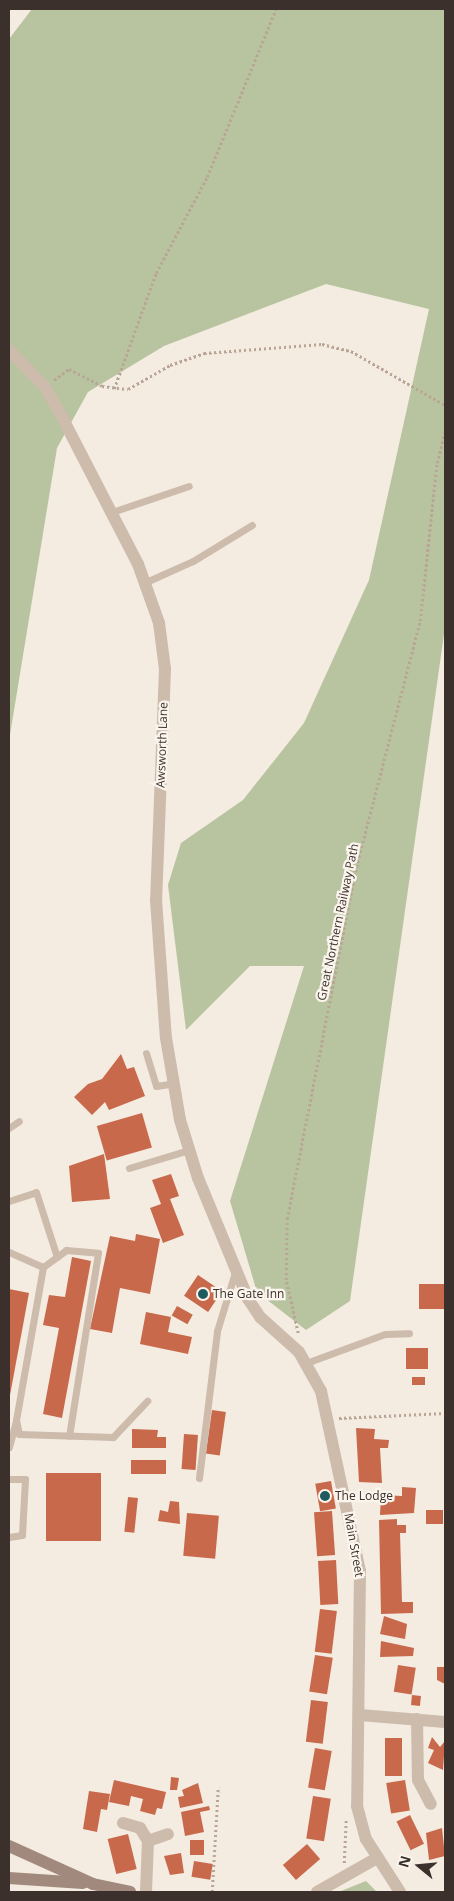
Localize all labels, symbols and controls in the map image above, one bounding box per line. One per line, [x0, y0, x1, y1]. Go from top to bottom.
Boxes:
street label: Awsworth Lane [153, 702, 171, 788]
street label: Great Northern Railway Path [314, 842, 362, 1002]
place label: The Gate Inn [213, 1287, 284, 1301]
marker: The Gate Inn [197, 1288, 209, 1300]
place label: The Lodge [335, 1489, 393, 1503]
marker: The Lodge [319, 1490, 331, 1502]
street label: Main Street [341, 1512, 367, 1578]
north arrow [394, 1841, 444, 1891]
text: N [393, 1853, 415, 1870]

